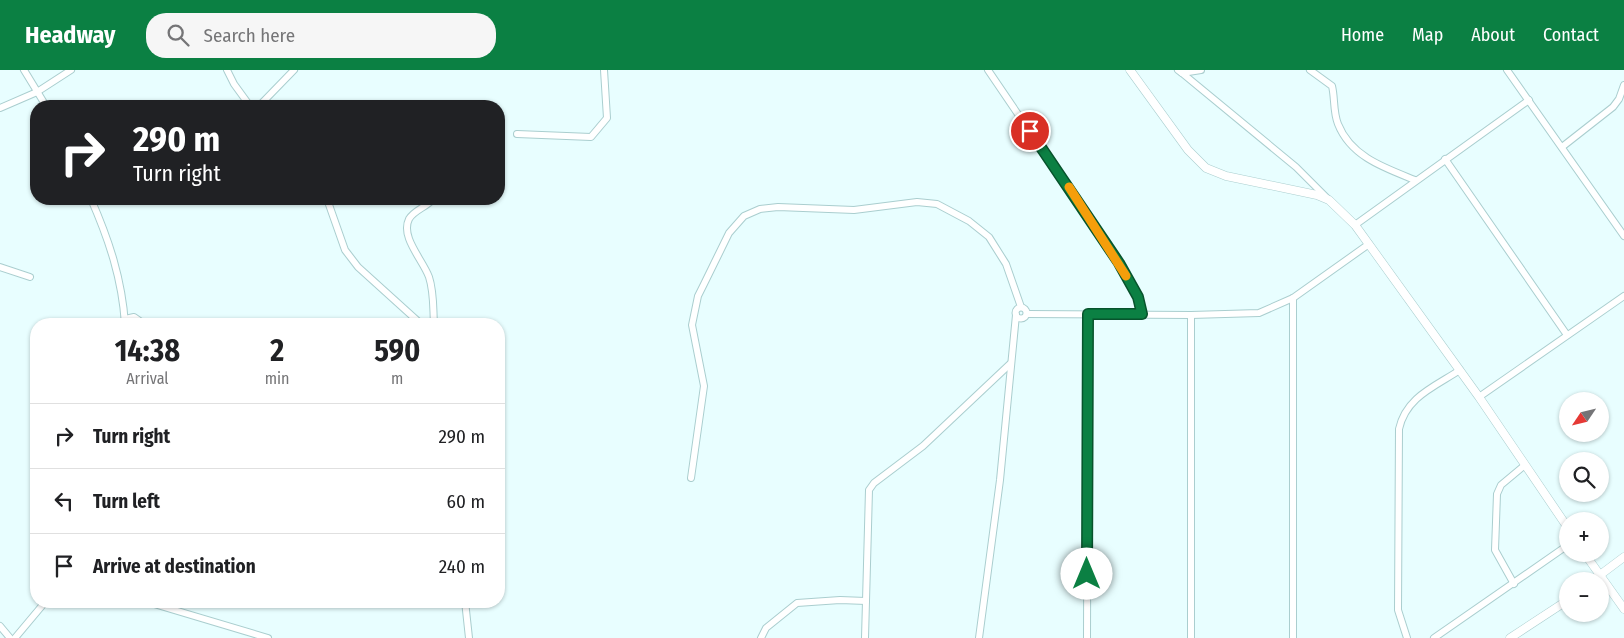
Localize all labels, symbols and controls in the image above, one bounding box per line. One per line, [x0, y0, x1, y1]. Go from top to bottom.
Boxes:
search box [146, 13, 496, 58]
text: Headway [25, 21, 116, 49]
icon: search [164, 21, 192, 49]
text: Search here [204, 24, 295, 47]
text: Home [1341, 24, 1384, 46]
text: Map [1412, 24, 1443, 46]
text: About [1471, 24, 1515, 46]
text: Contact [1543, 24, 1599, 46]
pin [1009, 110, 1051, 152]
icon: arrive [1016, 117, 1044, 145]
text: 290 m [133, 118, 220, 160]
icon: right [50, 120, 115, 185]
text: Turn right [133, 160, 221, 187]
text: 14:38 [115, 333, 180, 369]
text: 2 [270, 333, 284, 369]
text: 590 [374, 333, 420, 369]
text: Arrival [126, 369, 169, 388]
text: min [265, 369, 290, 388]
text: m [391, 369, 403, 388]
north arrow [1559, 392, 1609, 442]
map controls [1559, 392, 1609, 622]
icon: right [50, 422, 78, 450]
text: Turn right [93, 425, 170, 448]
text: 290 m [439, 425, 485, 448]
button: search [1559, 452, 1609, 502]
icon: left [50, 487, 78, 515]
text: Turn left [93, 490, 160, 513]
text: 60 m [447, 490, 485, 513]
button: + [1559, 512, 1609, 562]
position arrow [1060, 547, 1112, 599]
icon: arrive [50, 552, 78, 580]
text: Arrive at destination [93, 555, 256, 578]
text: 240 m [439, 555, 485, 578]
button: − [1559, 572, 1609, 622]

